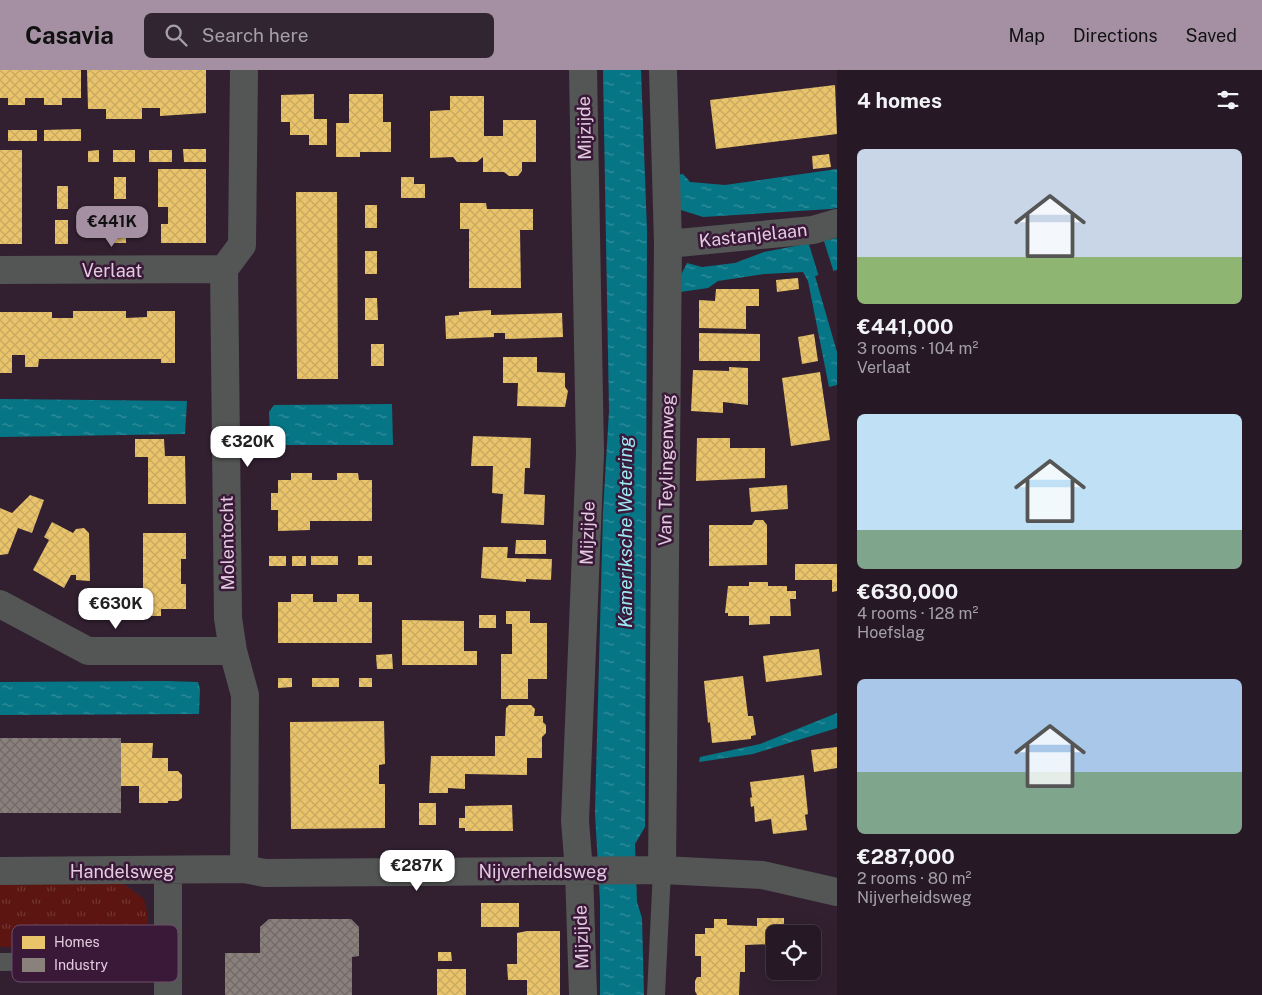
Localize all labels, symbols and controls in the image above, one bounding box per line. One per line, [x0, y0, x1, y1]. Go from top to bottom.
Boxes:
search box [144, 13, 494, 58]
text: Casavia [25, 21, 114, 49]
icon: search [162, 21, 190, 49]
text: Search here [202, 24, 308, 46]
text: Map [1008, 25, 1045, 46]
text: Directions [1073, 25, 1158, 46]
text: Saved [1186, 25, 1237, 46]
icon: filters [1214, 86, 1242, 114]
text: 4 homes [857, 88, 942, 113]
street label: Mijzijde [573, 96, 595, 160]
icon: home [1005, 181, 1095, 271]
pin: €441K [77, 206, 147, 248]
text: €441K [87, 212, 137, 231]
street label: Kastanjelaan [698, 219, 808, 251]
street label: Verlaat [82, 260, 142, 281]
text: €441,000 [857, 314, 954, 339]
text: 3 rooms · 104 m² [857, 339, 978, 358]
text: Verlaat [857, 358, 911, 377]
street label: Van Teylingenweg [654, 394, 678, 546]
pin: €320K [213, 426, 283, 468]
text: €320K [221, 432, 275, 451]
water label: Kameriksche Wetering [614, 435, 636, 628]
icon: home [1005, 446, 1095, 536]
street label: Molentocht [216, 495, 238, 591]
street label: Mijzijde [575, 501, 599, 565]
text: €630,000 [857, 579, 958, 604]
pin: €630K [81, 588, 151, 630]
text: €630K [89, 594, 143, 613]
text: 4 rooms · 128 m² [857, 604, 978, 623]
text: Hoefslag [857, 623, 925, 642]
icon: home [1005, 711, 1095, 801]
text: €287,000 [857, 844, 955, 869]
pin: €287K [382, 850, 452, 892]
text: €287K [391, 856, 443, 875]
street label: Handelsweg [70, 861, 174, 882]
street label: Nijverheidsweg [479, 861, 607, 882]
text: 2 rooms · 80 m² [857, 869, 971, 888]
text: Nijverheidsweg [857, 888, 972, 907]
street label: Mijzijde [569, 905, 593, 969]
legend [12, 925, 178, 982]
map controls [766, 925, 821, 980]
button: locate [766, 925, 821, 980]
text: Homes [54, 934, 100, 950]
text: Industry [54, 957, 109, 973]

